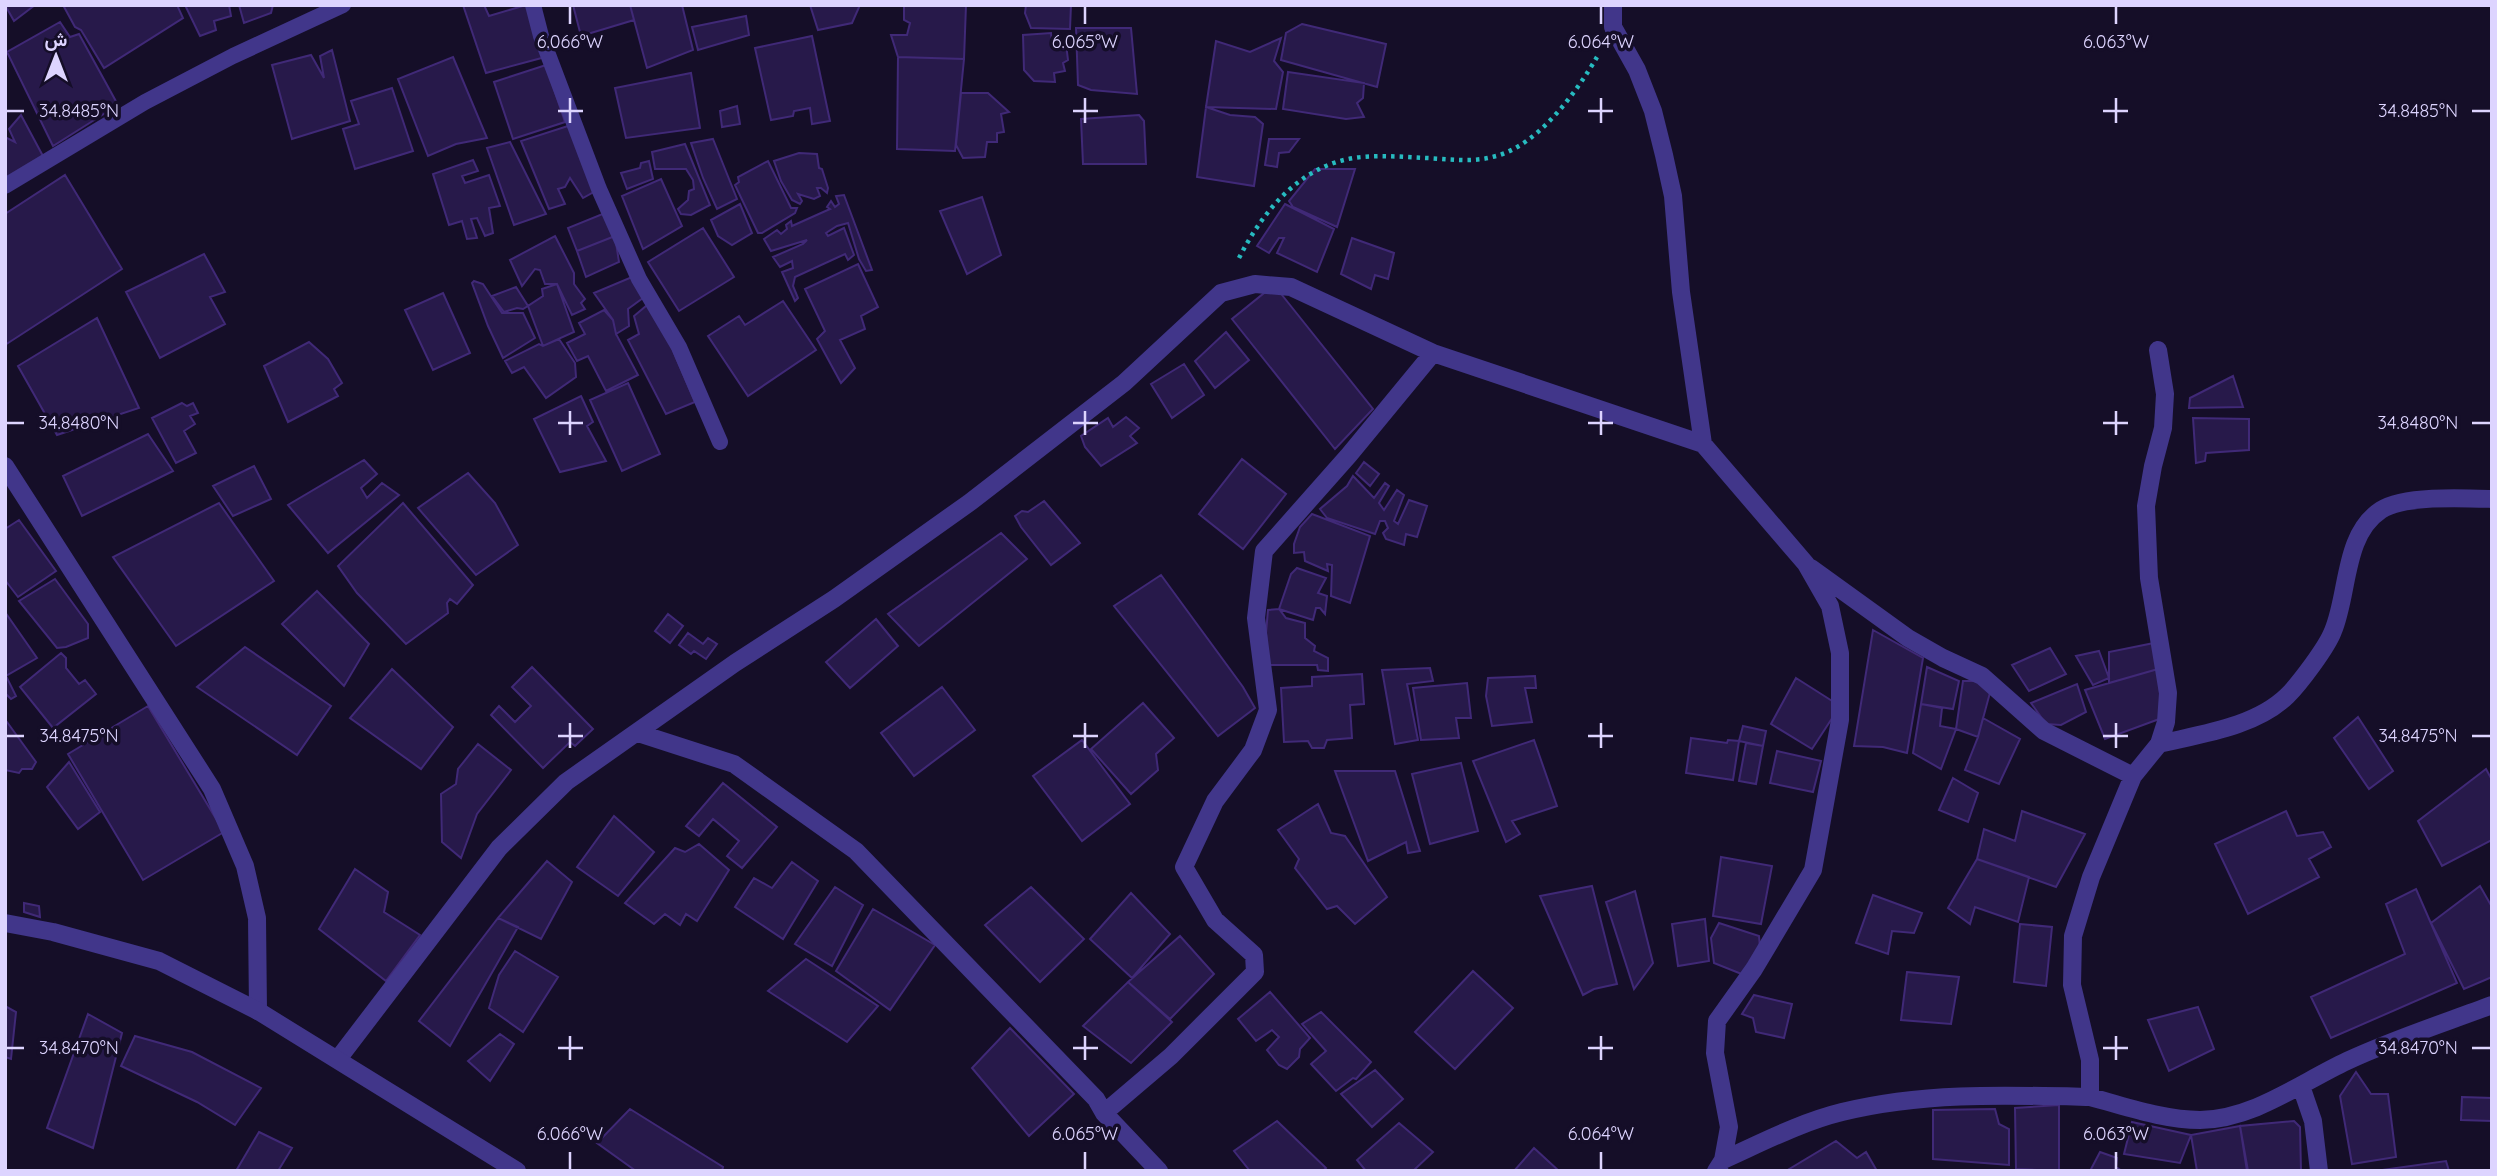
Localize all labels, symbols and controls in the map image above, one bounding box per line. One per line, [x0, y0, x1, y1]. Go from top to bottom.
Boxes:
north arrow [21, 21, 91, 91]
text: ش [45, 27, 68, 51]
text: 6.066°W [537, 30, 603, 53]
text: 6.065°W [1052, 30, 1118, 53]
text: 6.064°W [1568, 30, 1634, 53]
text: 6.063°W [2083, 30, 2149, 53]
text: 34.8485°N [39, 99, 119, 122]
text: 34.8485°N [2378, 99, 2458, 122]
text: 34.8480°N [39, 411, 119, 434]
text: 34.8480°N [2378, 411, 2458, 434]
text: 34.8475°N [40, 724, 118, 747]
text: 34.8475°N [2379, 724, 2457, 747]
text: 34.8470°N [39, 1036, 119, 1059]
text: 34.8470°N [2378, 1036, 2458, 1059]
text: 6.066°W [537, 1122, 603, 1145]
text: 6.065°W [1052, 1122, 1118, 1145]
text: 6.064°W [1568, 1122, 1634, 1145]
text: 6.063°W [2083, 1122, 2149, 1145]

